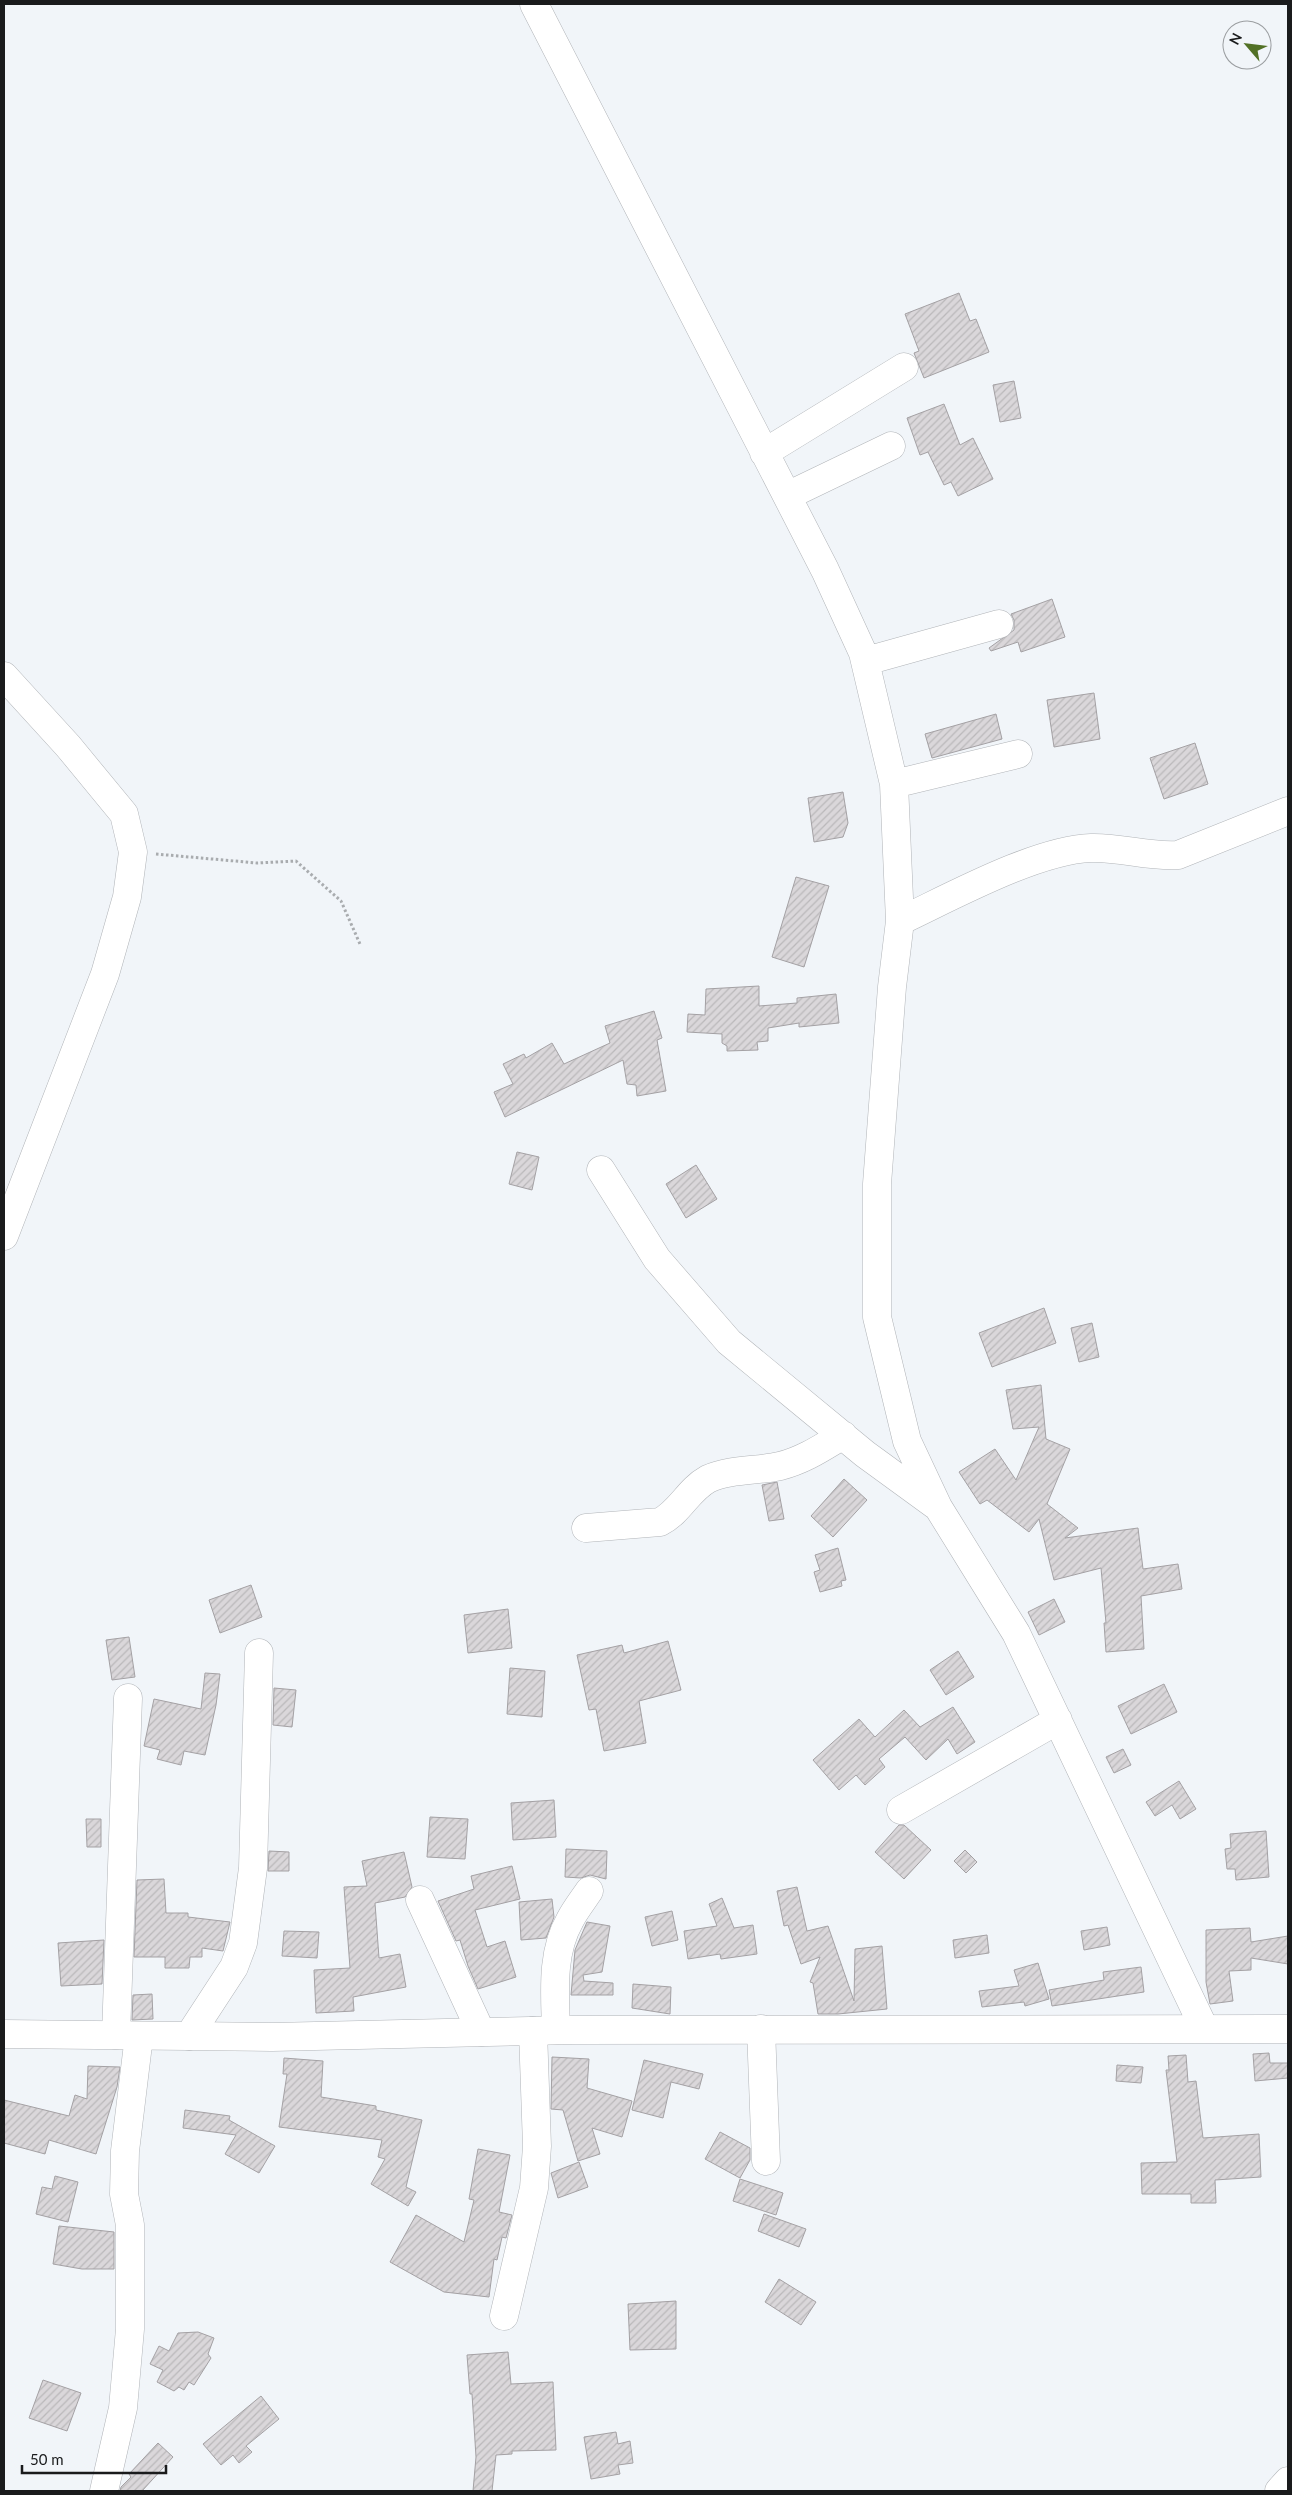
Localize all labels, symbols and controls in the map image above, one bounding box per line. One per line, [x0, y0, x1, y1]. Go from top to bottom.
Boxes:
north arrow [1222, 20, 1272, 70]
text: N [1225, 30, 1245, 47]
scale bar [22, 2442, 166, 2474]
text: 50 m [30, 2450, 64, 2468]

